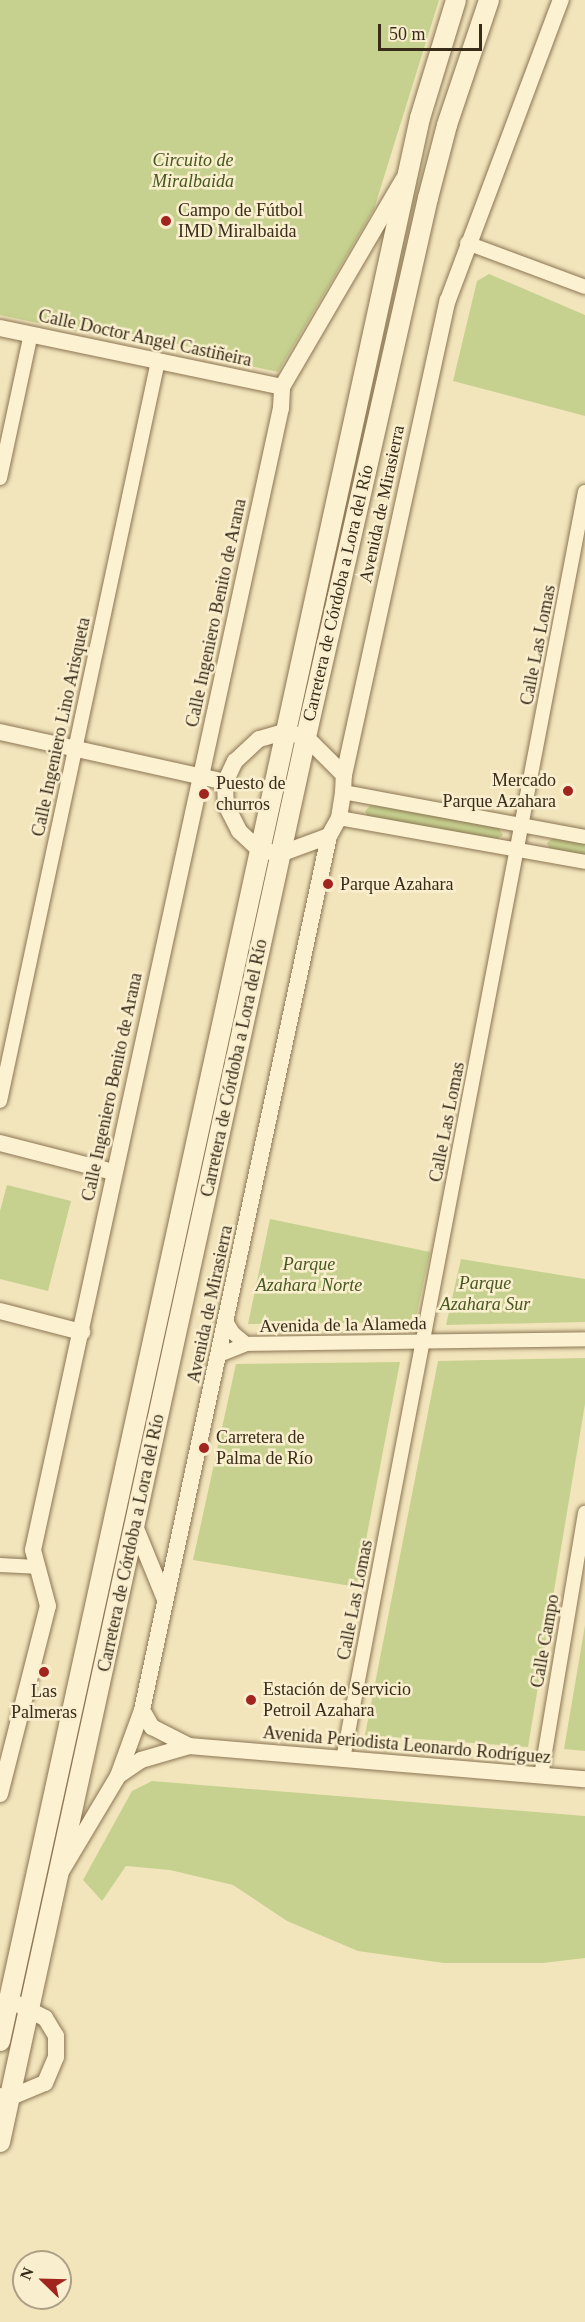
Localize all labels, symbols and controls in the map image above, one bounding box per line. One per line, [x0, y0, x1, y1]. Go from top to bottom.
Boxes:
scale bar [381, 12, 484, 50]
text: 50 m [389, 24, 426, 44]
park label: Circuito de Miralbaida [152, 150, 234, 192]
place label: Campo de Fútbol IMD Miralbaida [178, 200, 303, 242]
marker: Campo de Fútbol IMD Miralbaida [159, 214, 173, 228]
street label: Calle Doctor Angel Castiñeira [36, 305, 254, 371]
street label: Avenida de Mirasierra [355, 423, 409, 585]
street label: Carretera de Córdoba a Lora del Río [298, 462, 378, 724]
street label: Calle Ingeniero Benito de Arana [181, 496, 251, 730]
street label: Calle Las Lomas [516, 583, 560, 707]
street label: Calle Ingeniero Lino Arisqueta [27, 615, 95, 839]
place label: Mercado Parque Azahara [442, 770, 556, 812]
place label: Puesto de churros [216, 773, 285, 816]
marker: Mercado Parque Azahara [561, 784, 575, 798]
marker: Puesto de churros [197, 787, 211, 801]
place label: Parque Azahara [340, 873, 454, 895]
marker: Parque Azahara [321, 877, 335, 891]
street label: Carretera de Córdoba a Lora del Río [196, 937, 272, 1199]
street label: Calle Ingeniero Benito de Arana [77, 970, 147, 1204]
street label: Calle Las Lomas [425, 1060, 469, 1184]
street label: Avenida de Mirasierra [183, 1223, 237, 1385]
park label: Parque Azahara Norte [256, 1254, 362, 1296]
park label: Parque Azahara Sur [440, 1273, 530, 1316]
street label: Avenida de la Alameda [259, 1313, 427, 1337]
street label: Carretera de Córdoba a Lora del Río [93, 1412, 169, 1674]
place label: Carretera de Palma de Río [216, 1427, 313, 1470]
marker: Carretera de Palma de Río [197, 1441, 211, 1455]
street label: Calle Las Lomas [333, 1538, 377, 1662]
street label: Calle Campo [526, 1593, 564, 1689]
marker: Las Palmeras [37, 1665, 51, 1679]
place label: Estación de Servicio Petroil Azahara [263, 1679, 411, 1722]
place label: Las Palmeras [11, 1681, 77, 1724]
marker: Estación de Servicio Petroil Azahara [244, 1693, 258, 1707]
street label: Avenida Periodista Leonardo Rodríguez [262, 1722, 552, 1768]
north arrow [12, 2250, 72, 2310]
text: N [17, 2265, 37, 2282]

